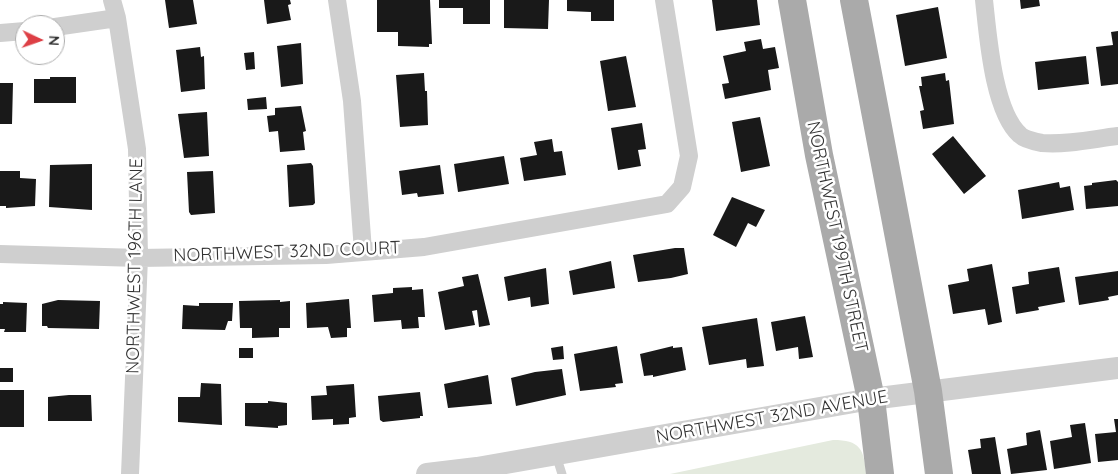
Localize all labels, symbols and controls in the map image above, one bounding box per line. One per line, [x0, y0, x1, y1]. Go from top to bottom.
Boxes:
north arrow [15, 15, 65, 65]
text: N [45, 35, 63, 46]
street label: NORTHWEST 199TH STREET [802, 119, 872, 355]
street label: NORTHWEST 196TH LANE [122, 158, 148, 374]
street label: NORTHWEST 32ND COURT [173, 237, 401, 267]
street label: NORTHWEST 32ND AVENUE [655, 386, 889, 448]

